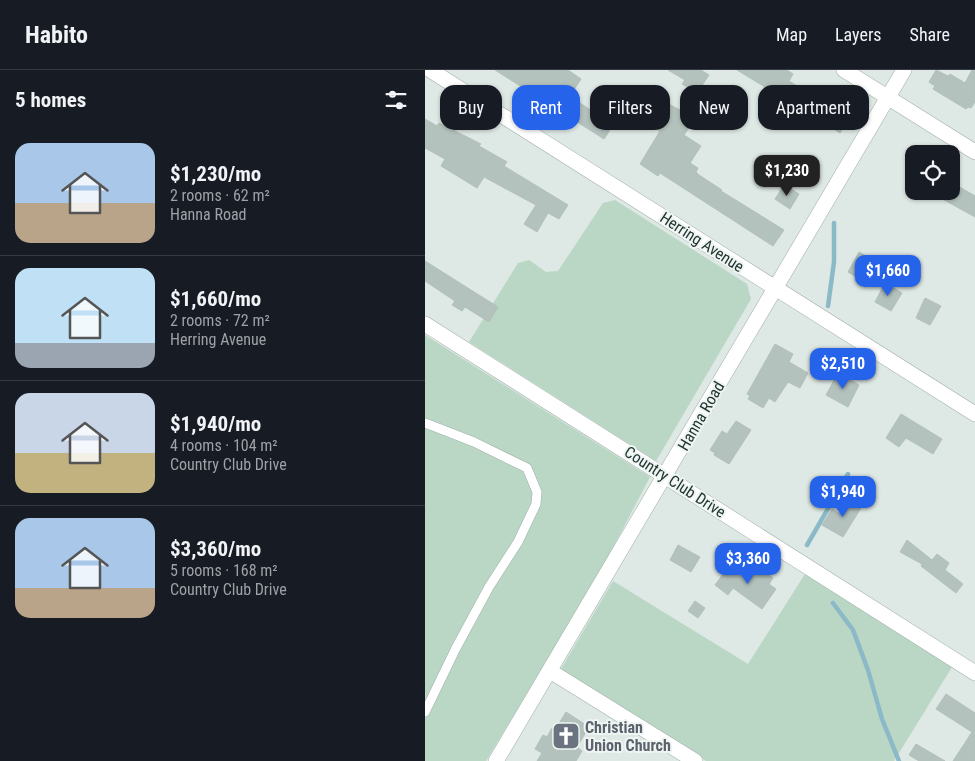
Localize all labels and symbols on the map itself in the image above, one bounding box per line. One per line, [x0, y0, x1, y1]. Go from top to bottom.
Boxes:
pin: $1,230 [746, 154, 828, 197]
street label: Herring Avenue [656, 208, 748, 276]
pin: $1,660 [847, 254, 929, 297]
pin: $2,510 [802, 348, 884, 390]
street label: Hanna Road [674, 378, 728, 454]
street label: Country Club Drive [621, 442, 729, 522]
pin: $1,940 [802, 476, 884, 518]
pin: $3,360 [707, 542, 789, 585]
place label: Christian Union Church [585, 718, 671, 755]
church icon: Christian Union Church [551, 721, 581, 751]

